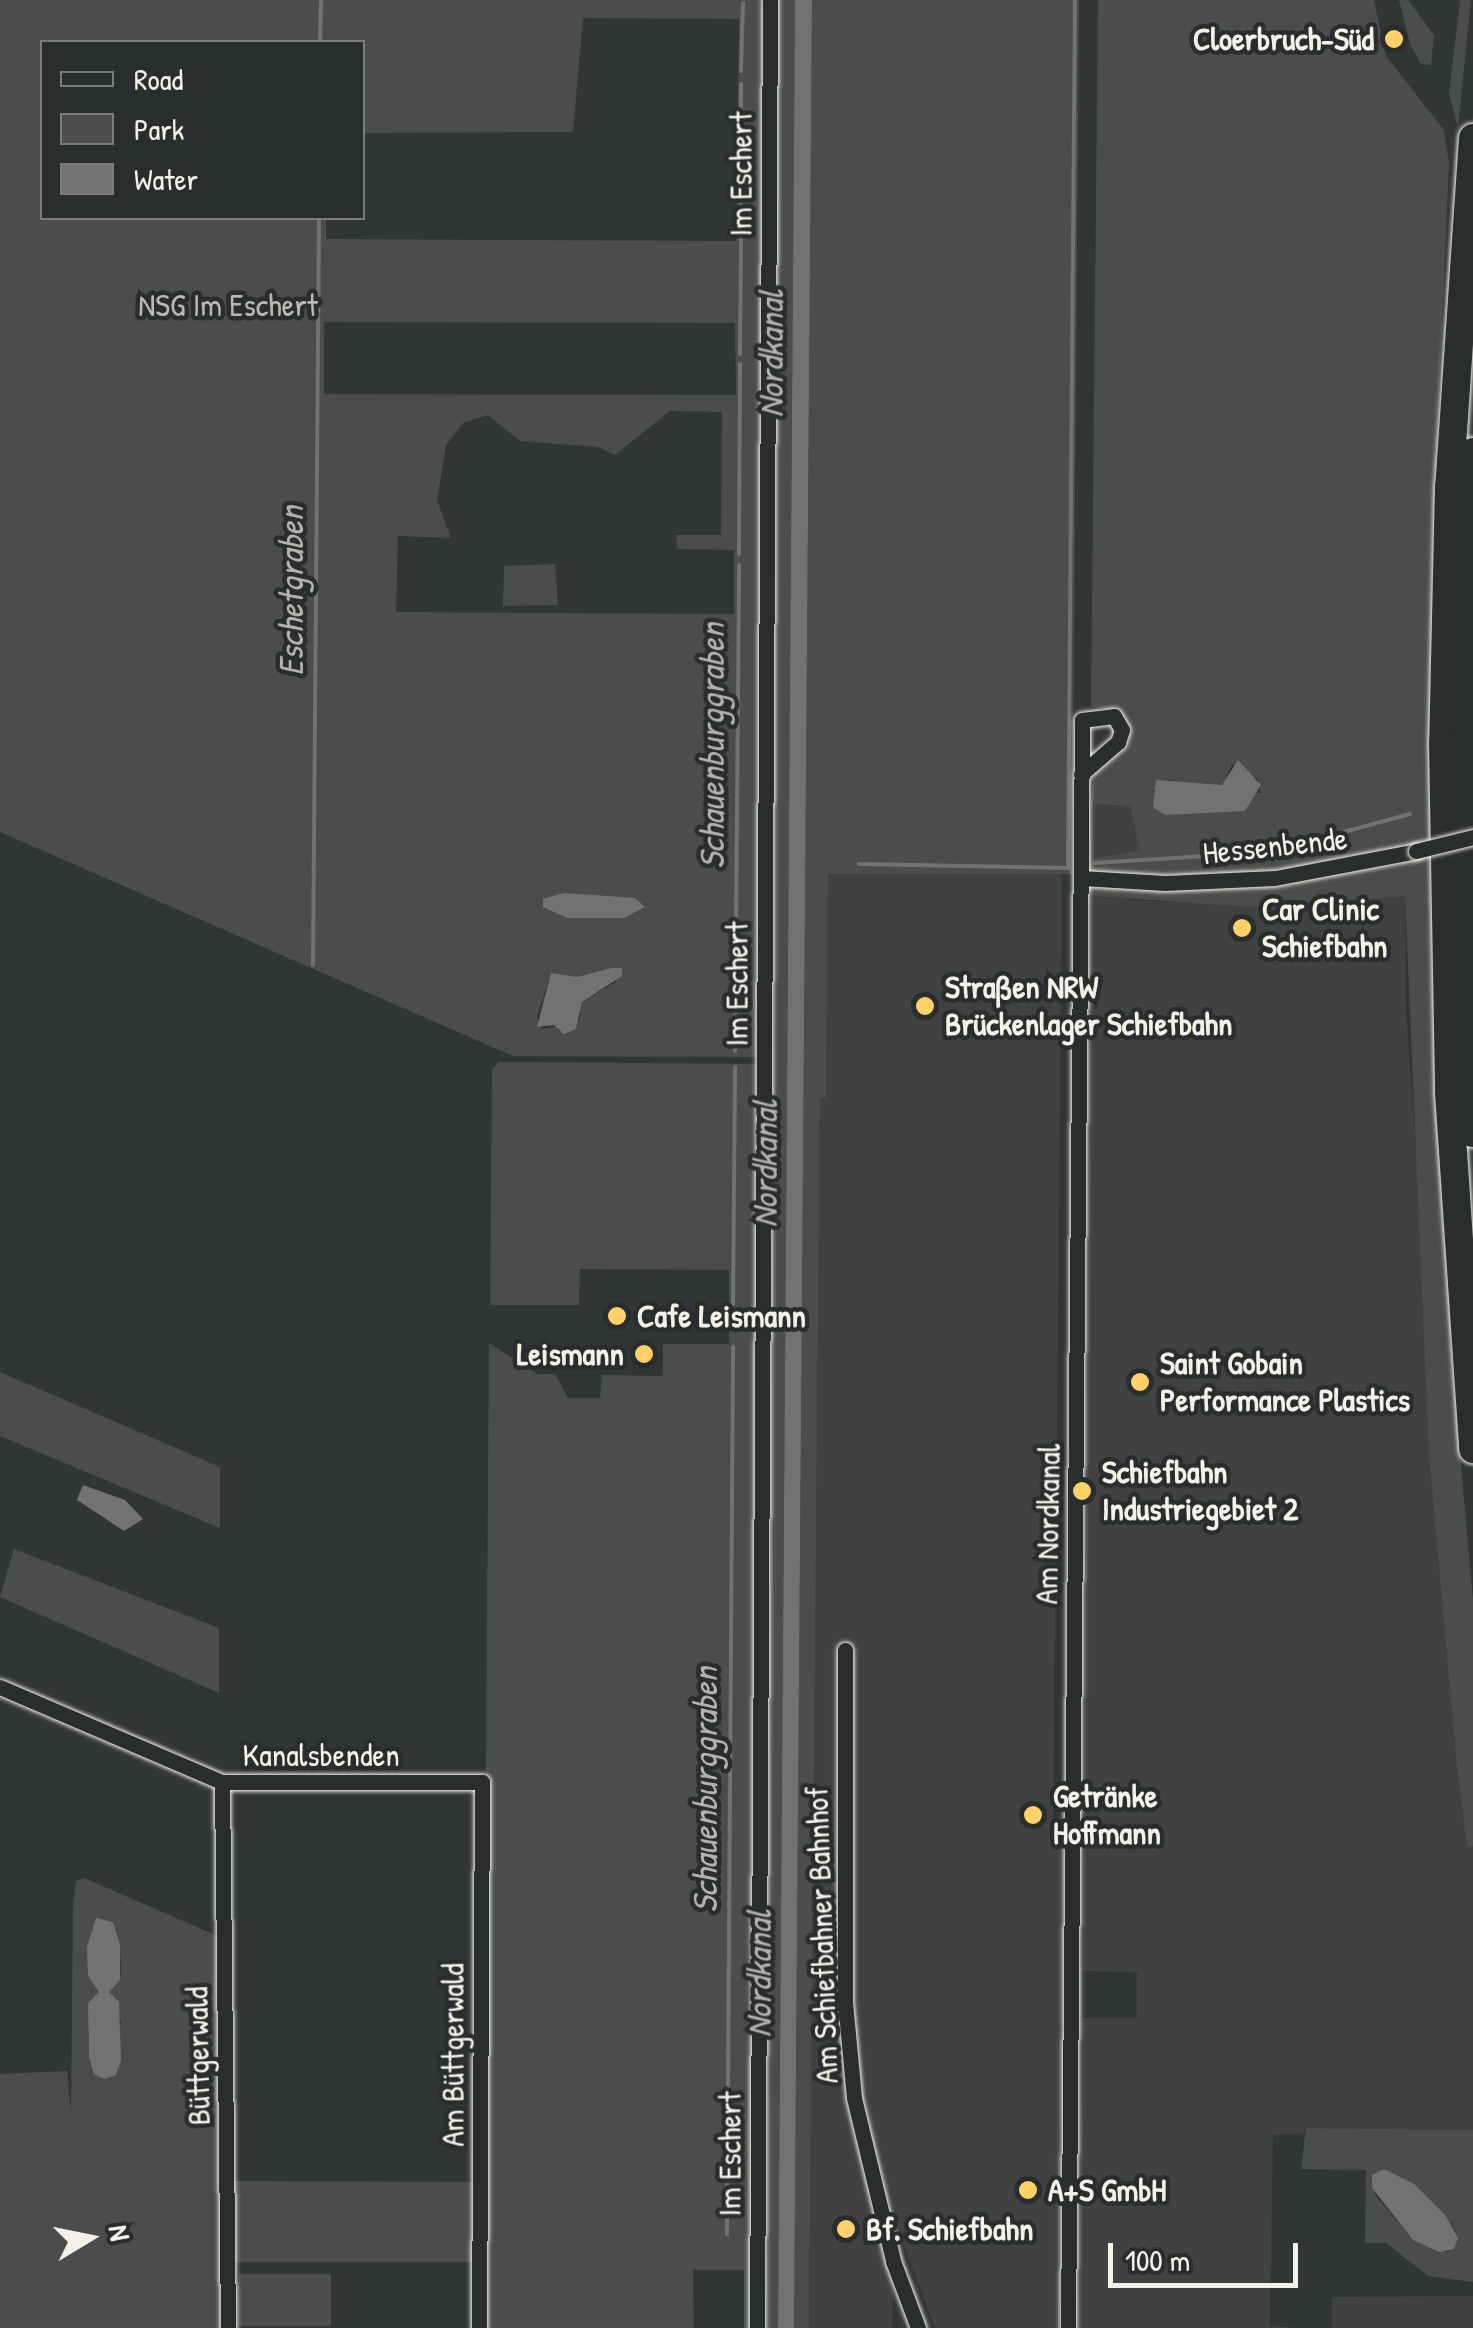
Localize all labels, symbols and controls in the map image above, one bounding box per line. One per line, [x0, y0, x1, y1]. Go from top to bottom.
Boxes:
place label: Cloerbruch-Süd [1193, 20, 1374, 58]
marker: Cloerbruch-Süd [1383, 28, 1405, 50]
legend [40, 40, 365, 220]
text: Road [134, 59, 183, 99]
text: Park [134, 109, 184, 149]
street label: Im Eschert [722, 111, 760, 237]
text: Water [134, 159, 198, 199]
park label: NSG Im Eschert [138, 286, 318, 324]
water label: Nordkanal [750, 291, 792, 417]
water label: Eschetgraben [270, 506, 312, 676]
water label: Schauenburggraben [691, 623, 733, 869]
street label: Hessenbende [1201, 819, 1349, 873]
place label: Car Clinic Schiefbahn [1262, 891, 1388, 966]
marker: Car Clinic Schiefbahn [1231, 917, 1253, 939]
street label: Im Eschert [718, 921, 756, 1047]
place label: Straßen NRW Brückenlager Schiefbahn [945, 969, 1233, 1044]
marker: Straßen NRW Brückenlager Schiefbahn [914, 995, 936, 1017]
water label: Nordkanal [744, 1101, 786, 1227]
place label: Cafe Leismann [637, 1297, 806, 1335]
marker: Cafe Leismann [606, 1305, 628, 1327]
place label: Leismann [517, 1335, 624, 1373]
marker: Leismann [633, 1343, 655, 1365]
place label: Saint Gobain Performance Plastics [1160, 1345, 1410, 1420]
marker: Saint Gobain Performance Plastics [1129, 1371, 1151, 1393]
street label: Am Nordkanal [1027, 1443, 1069, 1605]
place label: Schiefbahn Industriegebiet 2 [1102, 1454, 1298, 1529]
marker: Schiefbahn Industriegebiet 2 [1071, 1480, 1093, 1502]
water label: Schauenburggraben [684, 1667, 726, 1913]
street label: Kanalsbenden [242, 1736, 400, 1774]
place label: Getränke Hoffmann [1053, 1778, 1161, 1853]
street label: Am Schiefbahner Bahnhof [798, 1786, 846, 2084]
marker: Getränke Hoffmann [1022, 1804, 1044, 1826]
water label: Nordkanal [738, 1911, 780, 2037]
street label: Am Büttgerwald [434, 1963, 472, 2147]
street label: Büttgerwald [178, 1986, 218, 2126]
street label: Im Eschert [711, 2091, 749, 2217]
place label: A+S GmbH [1048, 2171, 1166, 2209]
marker: A+S GmbH [1017, 2179, 1039, 2201]
north arrow [40, 2188, 140, 2288]
place label: Bf. Schiefbahn [866, 2210, 1033, 2248]
marker: Bf. Schiefbahn [835, 2218, 857, 2240]
text: N [100, 2222, 140, 2243]
scale bar [1113, 2223, 1303, 2285]
text: 100 m [1125, 2240, 1190, 2280]

